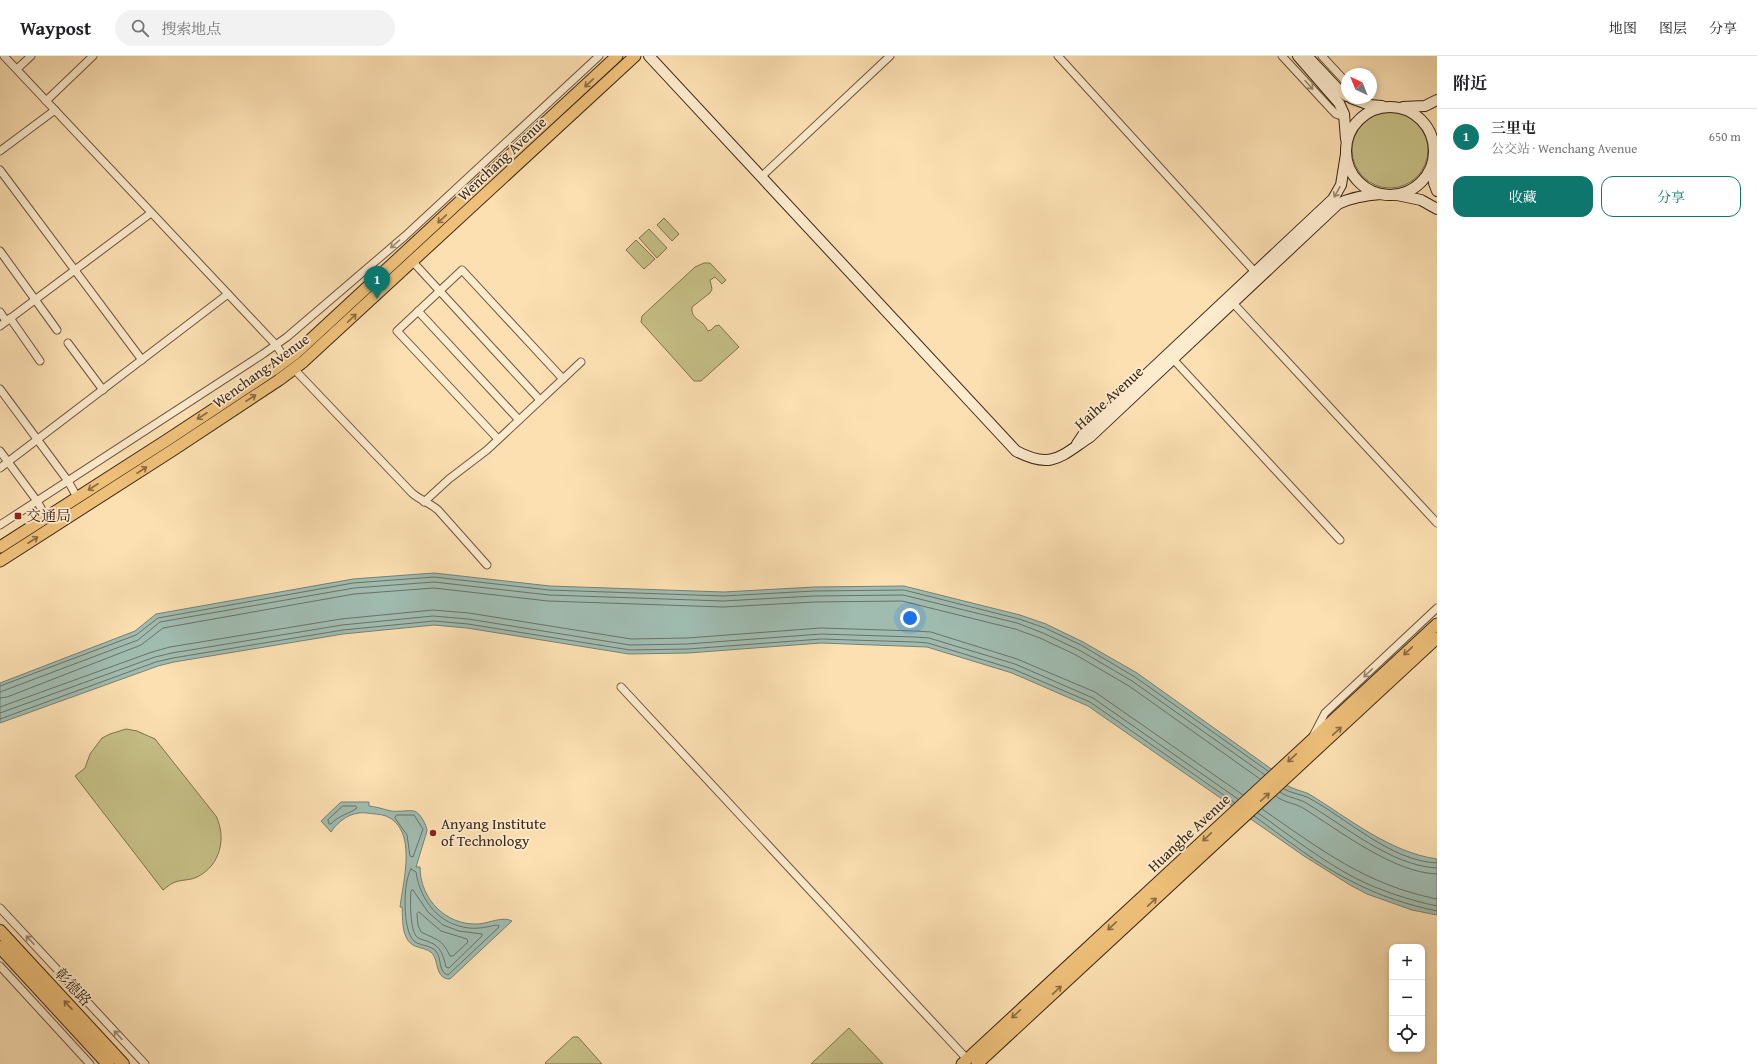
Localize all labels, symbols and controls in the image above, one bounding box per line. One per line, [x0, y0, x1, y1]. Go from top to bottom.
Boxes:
search box [115, 10, 395, 46]
text: Waypost [20, 14, 91, 42]
icon: search [129, 17, 151, 39]
text: 搜索地点 [161, 18, 221, 39]
text: 地图 [1609, 18, 1637, 38]
text: 图层 [1659, 18, 1687, 38]
text: 分享 [1709, 18, 1737, 38]
north arrow [1341, 68, 1377, 104]
text: 附近 [1453, 70, 1487, 95]
one-way arrow [584, 78, 594, 87]
one-way arrow [1304, 80, 1313, 90]
street label: Wenchang Avenue [453, 112, 551, 205]
text: 三里屯 [1491, 117, 1536, 138]
text: 1 [1463, 127, 1469, 146]
text: 650 m [1709, 127, 1741, 146]
text: 公交站 · Wenchang Avenue [1491, 139, 1637, 158]
button: 收藏 [1453, 176, 1593, 217]
button: 分享 [1601, 176, 1741, 217]
one-way arrow [1333, 186, 1340, 198]
one-way arrow [437, 214, 447, 223]
one-way arrow [390, 239, 401, 248]
pin: 1 [364, 266, 390, 299]
one-way arrow [347, 313, 358, 322]
street label: Wenchang Avenue [208, 328, 313, 413]
street label: Haihe Avenue [1070, 361, 1148, 434]
one-way arrow [245, 394, 257, 402]
one-way arrow [196, 413, 208, 421]
one-way arrow [136, 465, 148, 473]
one-way arrow [88, 483, 99, 491]
place label: 交通局 [26, 505, 71, 526]
marker: 交通局 [13, 511, 23, 521]
one-way arrow [27, 536, 38, 544]
your location [900, 608, 920, 628]
one-way arrow [1404, 646, 1414, 655]
one-way arrow [1363, 668, 1373, 678]
one-way arrow [1332, 726, 1342, 736]
one-way arrow [1288, 753, 1298, 762]
street label: Huanghe Avenue [1143, 789, 1235, 876]
one-way arrow [1260, 793, 1270, 802]
place label: Anyang Institute of Technology [441, 813, 546, 851]
marker: Anyang Institute of Technology [428, 828, 438, 838]
one-way arrow [1202, 832, 1212, 842]
one-way arrow [1147, 897, 1158, 906]
one-way arrow [1107, 921, 1117, 930]
one-way arrow [25, 935, 35, 945]
map controls [1389, 944, 1425, 1052]
button: + [1389, 944, 1425, 980]
street label: 彰德路 [50, 963, 96, 1010]
button: − [1389, 980, 1425, 1016]
one-way arrow [1052, 985, 1062, 995]
one-way arrow [64, 999, 73, 1010]
one-way arrow [1011, 1009, 1021, 1019]
button: locate [1389, 1016, 1425, 1052]
one-way arrow [114, 1030, 123, 1040]

